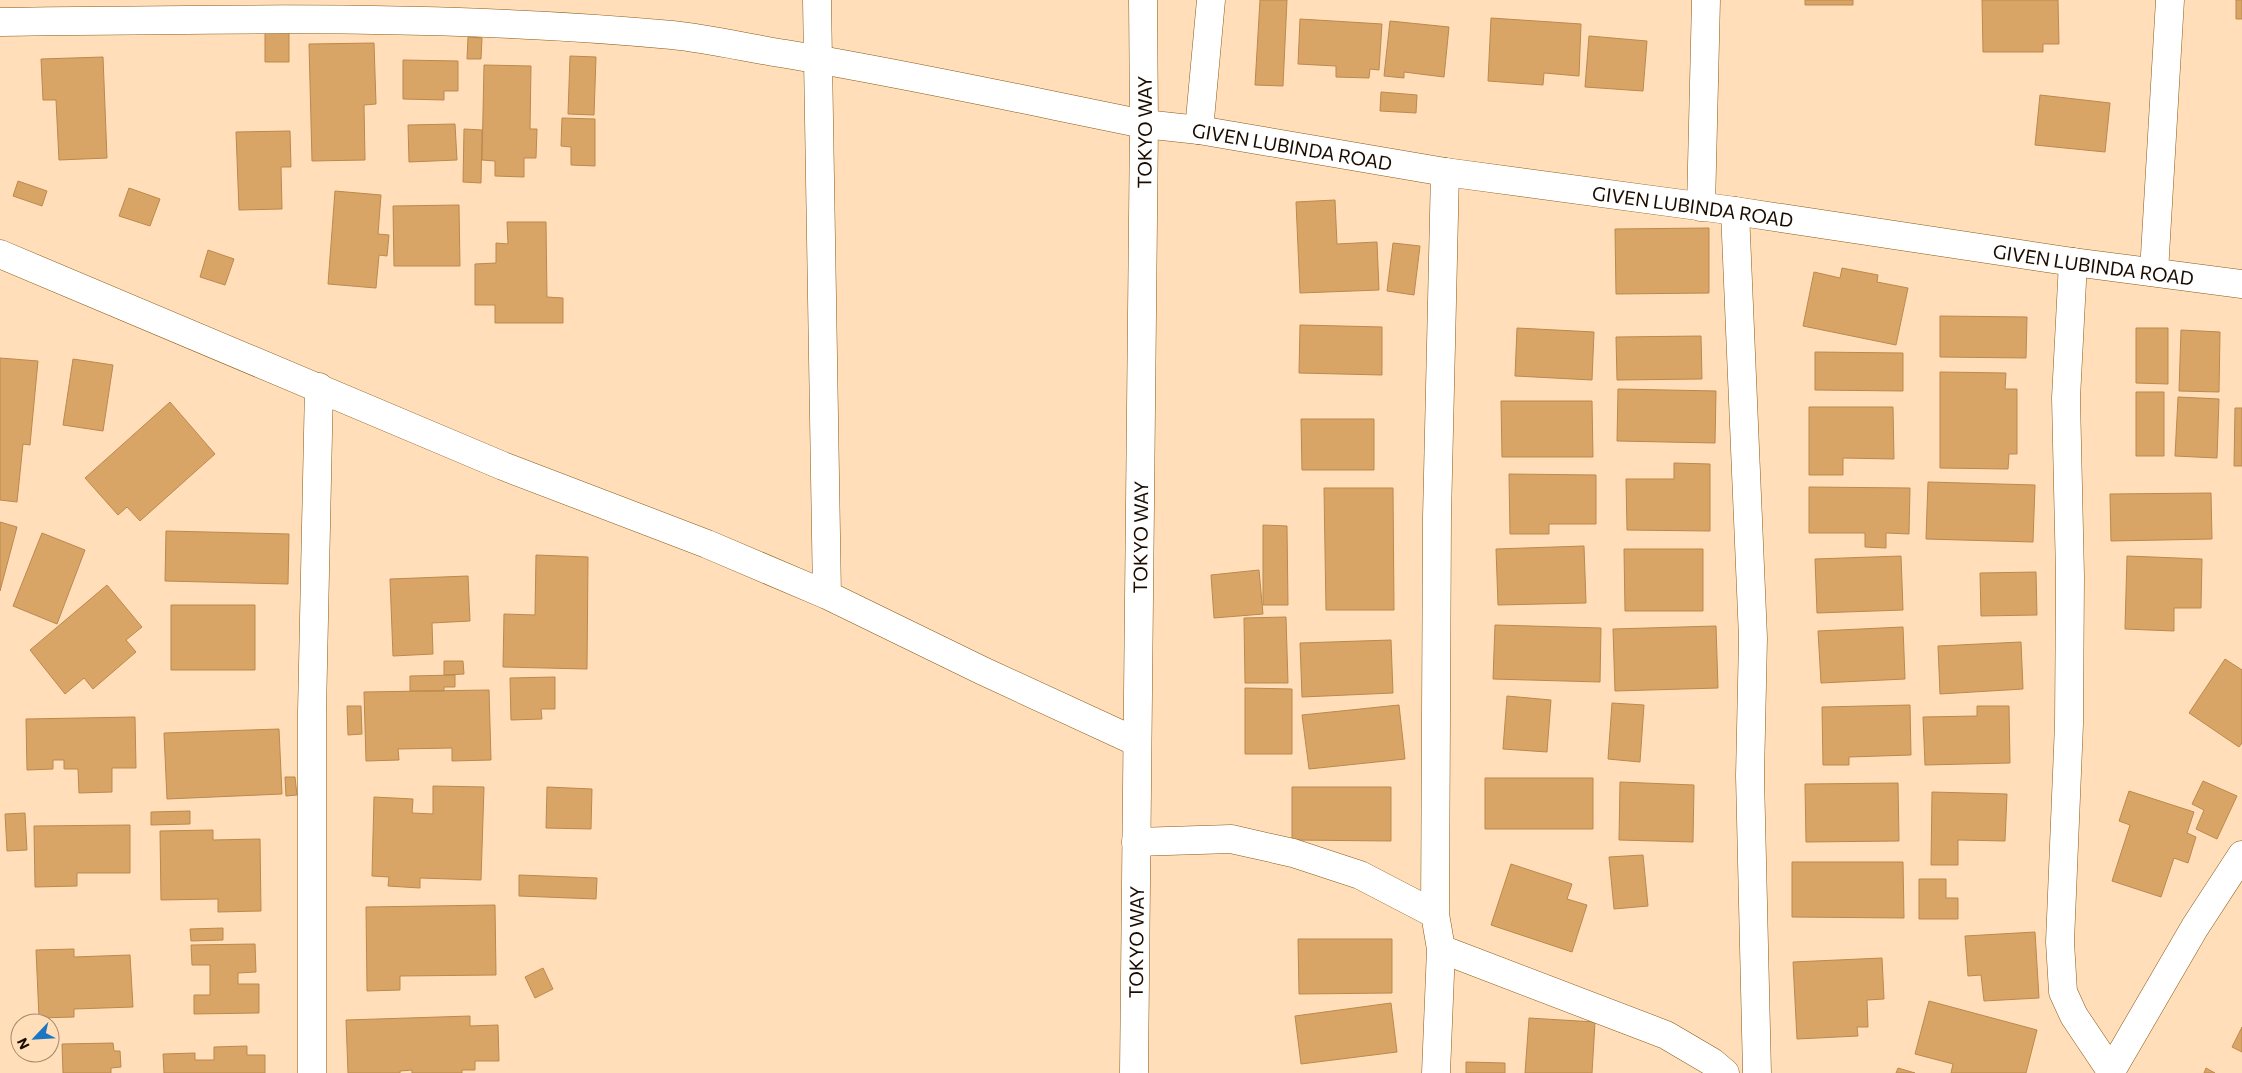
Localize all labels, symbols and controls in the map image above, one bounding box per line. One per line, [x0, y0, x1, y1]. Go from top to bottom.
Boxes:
street label: TOKYO WAY [1132, 76, 1156, 188]
street label: GIVEN LUBINDA ROAD [1190, 118, 1394, 174]
street label: GIVEN LUBINDA ROAD [1591, 180, 1795, 231]
street label: GIVEN LUBINDA ROAD [1991, 239, 2196, 289]
street label: TOKYO WAY [1128, 481, 1152, 593]
street label: TOKYO WAY [1123, 886, 1147, 998]
north arrow [10, 1013, 60, 1063]
text: N [13, 1035, 33, 1052]

